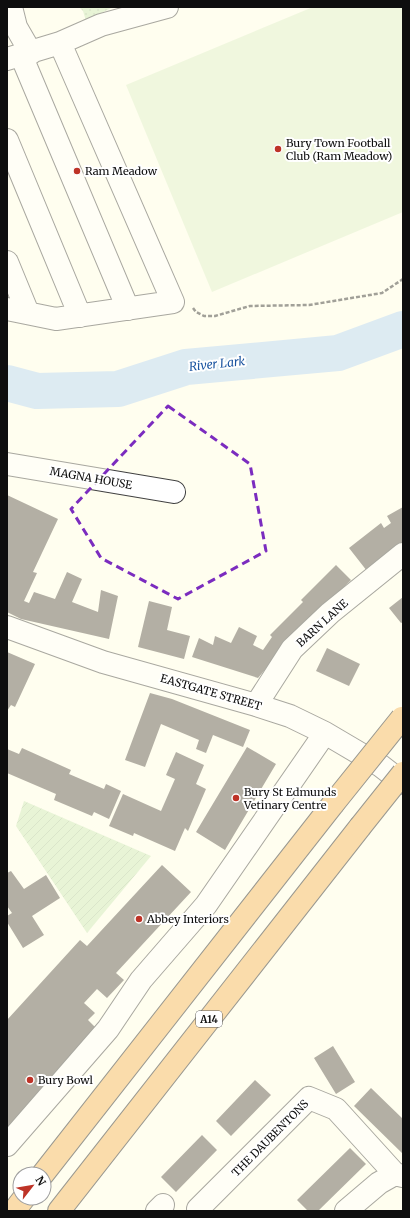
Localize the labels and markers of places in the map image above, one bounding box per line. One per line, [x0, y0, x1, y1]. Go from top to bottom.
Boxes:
place label: Bury Town Football Club (Ram Meadow) [286, 136, 392, 163]
marker: Bury Town Football Club (Ram Meadow) [273, 144, 283, 154]
place label: Ram Meadow [85, 164, 158, 178]
marker: Ram Meadow [72, 166, 82, 176]
place label: Bury St Edmunds Vetinary Centre [243, 785, 336, 812]
marker: Bury St Edmunds Vetinary Centre [231, 793, 241, 803]
place label: Abbey Interiors [146, 912, 229, 926]
marker: Abbey Interiors [134, 914, 144, 924]
place label: Bury Bowl [38, 1073, 94, 1087]
marker: Bury Bowl [25, 1075, 35, 1085]

